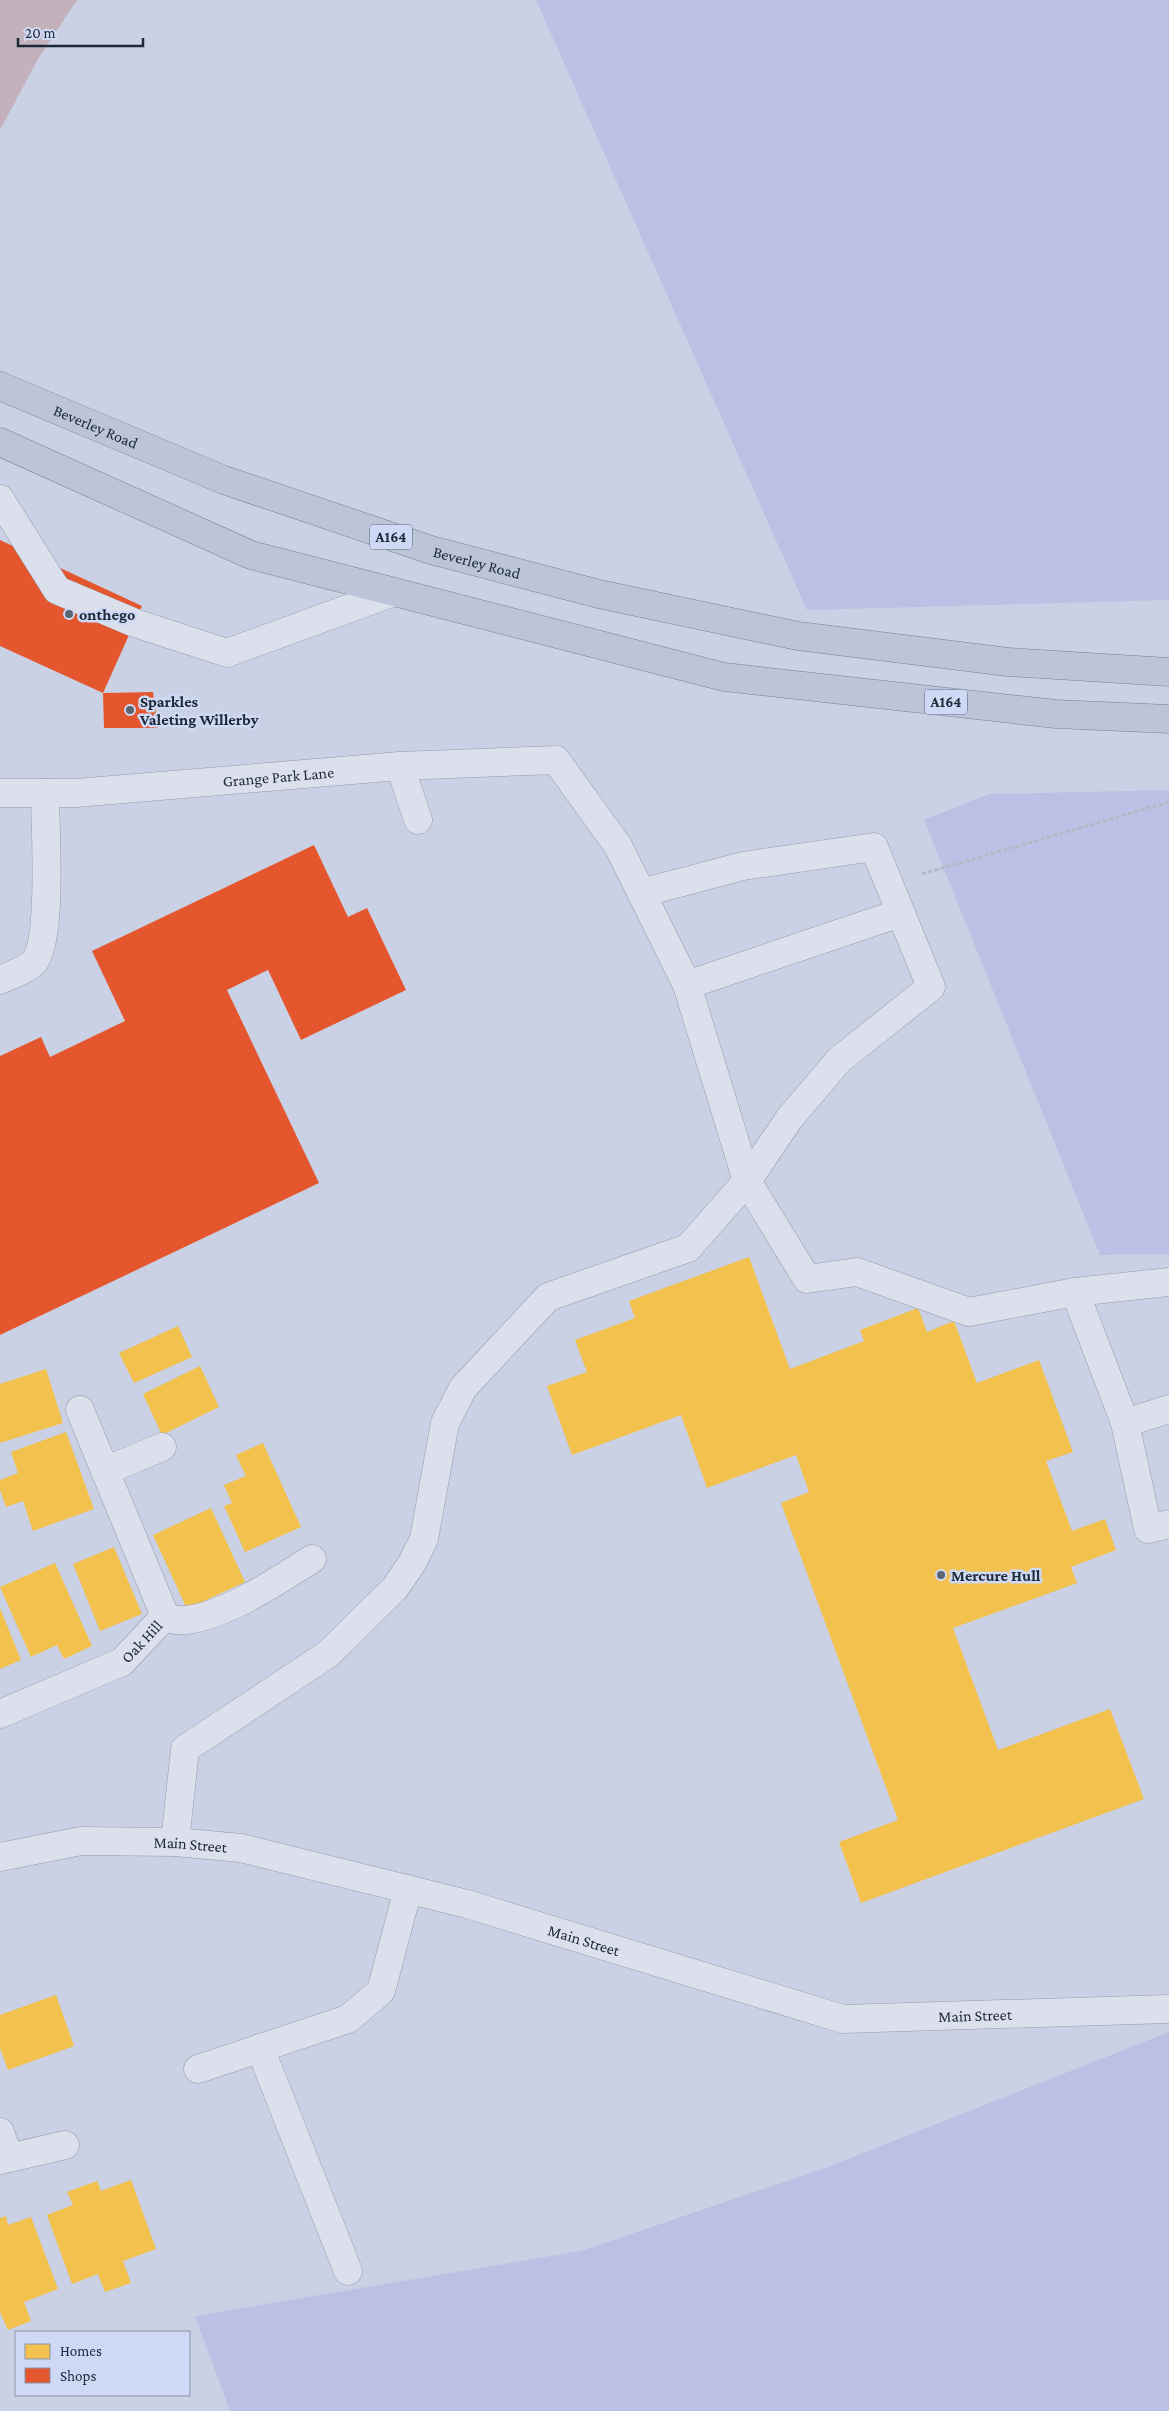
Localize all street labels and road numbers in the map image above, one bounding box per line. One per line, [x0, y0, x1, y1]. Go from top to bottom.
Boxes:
street label: Beverley Road [51, 401, 141, 452]
road number: A164 [370, 524, 412, 550]
street label: Beverley Road [432, 542, 523, 582]
road number: A164 [925, 690, 967, 714]
street label: Grange Park Lane [222, 763, 335, 789]
street label: Oak Hill [117, 1617, 165, 1666]
street label: Main Street [153, 1833, 229, 1855]
street label: Main Street [546, 1921, 622, 1959]
street label: Main Street [938, 2005, 1013, 2025]

